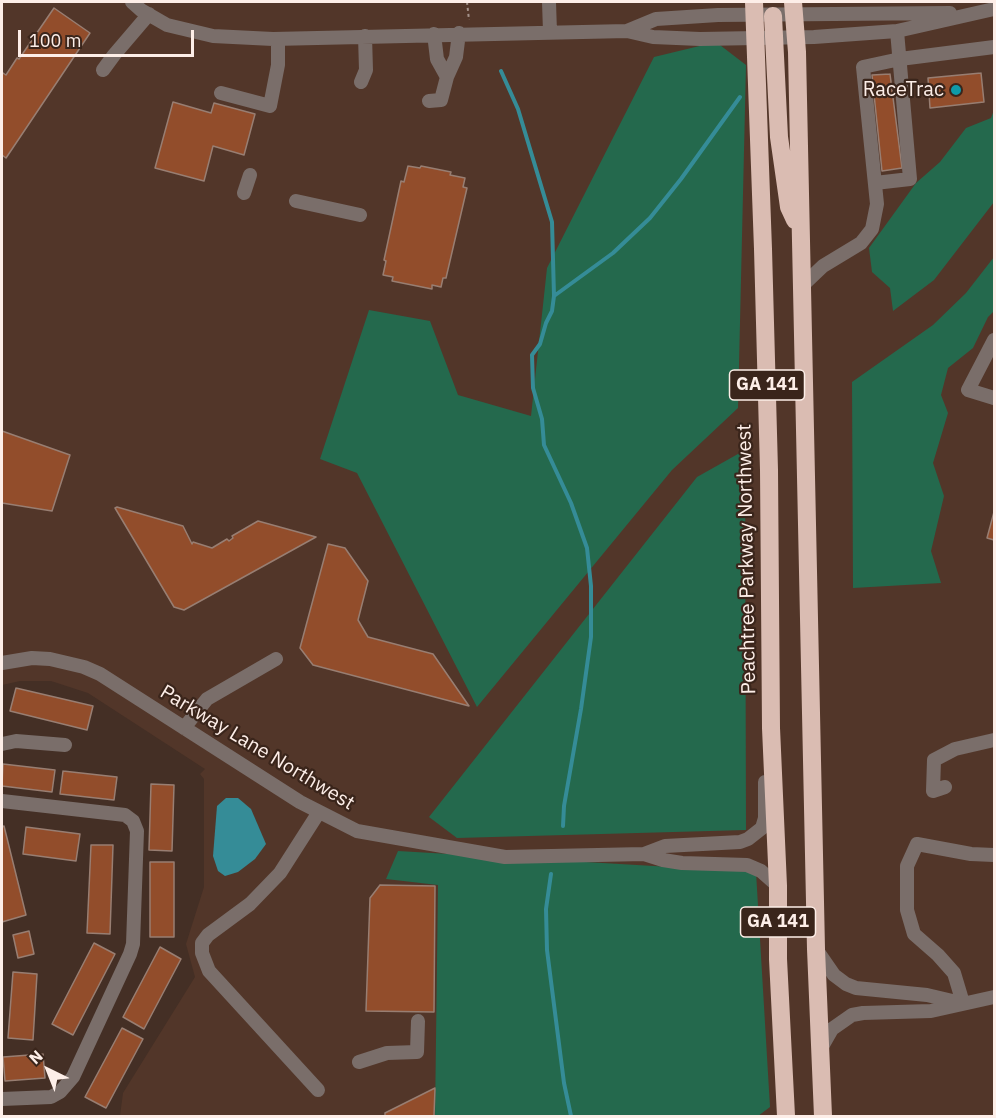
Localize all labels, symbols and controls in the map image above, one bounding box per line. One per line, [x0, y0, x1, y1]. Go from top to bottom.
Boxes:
scale bar [21, 18, 196, 56]
text: 100 m [29, 29, 81, 52]
place label: RaceTrac [863, 78, 944, 102]
marker: RaceTrac [949, 83, 963, 97]
road number: GA 141 [730, 370, 804, 400]
street label: Peachtree Parkway Northwest [733, 424, 761, 694]
street label: Parkway Lane Northwest [155, 680, 359, 816]
road number: GA 141 [740, 907, 816, 937]
north arrow [18, 1040, 78, 1100]
text: N [25, 1046, 47, 1068]

